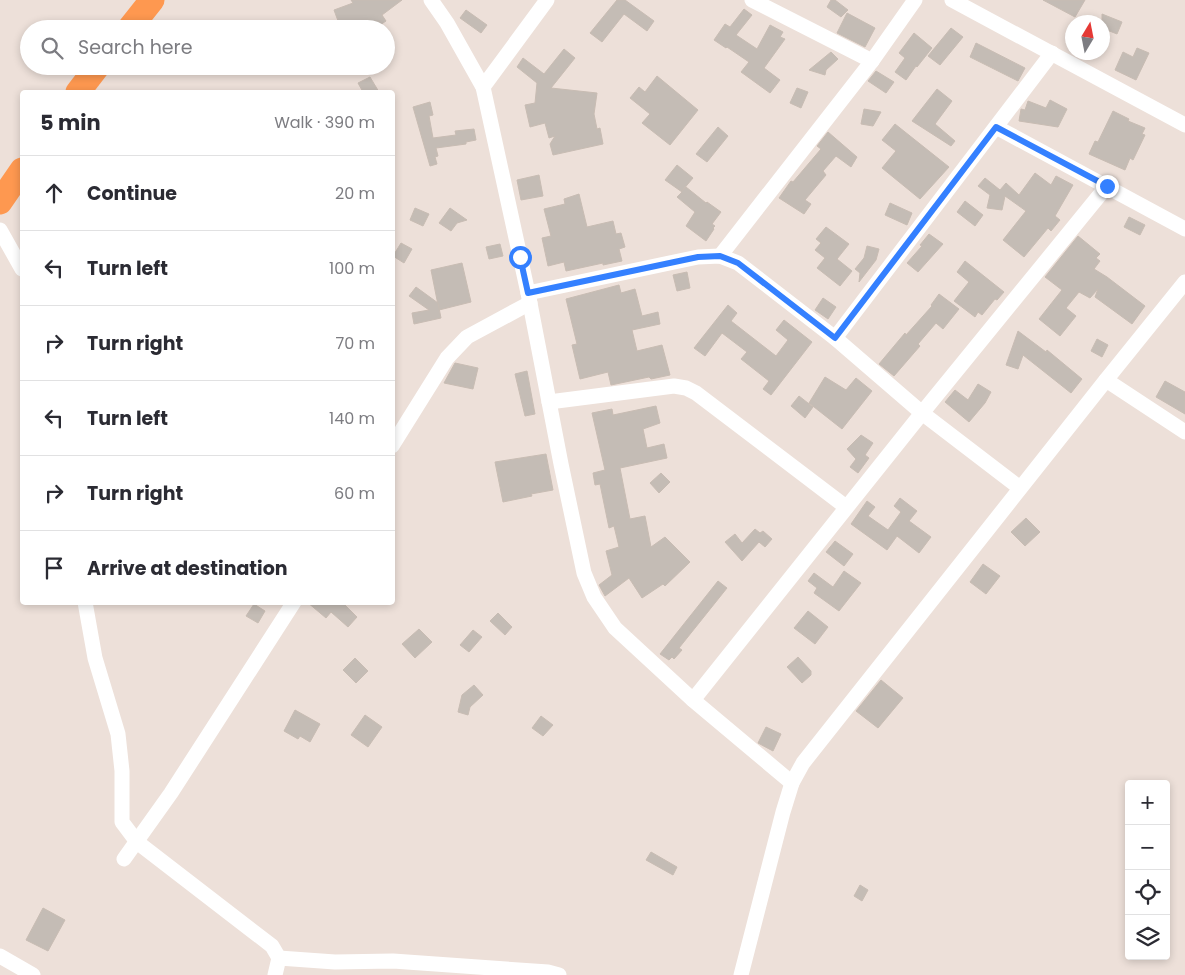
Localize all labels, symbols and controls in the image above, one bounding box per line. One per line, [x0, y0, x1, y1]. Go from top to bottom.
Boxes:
north arrow [1065, 15, 1110, 60]
search box [20, 20, 395, 75]
icon: search [38, 34, 66, 62]
text: Search here [78, 34, 192, 61]
text: 5 min [40, 108, 101, 137]
text: Walk · 390 m [274, 111, 375, 134]
route end [1096, 175, 1119, 198]
icon: ahead [40, 179, 68, 207]
text: Continue [87, 180, 177, 207]
text: 20 m [335, 182, 375, 205]
route start [509, 246, 532, 269]
icon: left [40, 254, 68, 282]
text: Turn left [87, 255, 168, 282]
text: 100 m [329, 257, 375, 280]
icon: right [40, 329, 68, 357]
text: Turn right [87, 330, 183, 357]
text: 70 m [335, 332, 375, 355]
icon: left [40, 404, 68, 432]
text: Turn left [87, 405, 168, 432]
text: 140 m [329, 407, 375, 430]
icon: right [40, 479, 68, 507]
text: Turn right [87, 480, 183, 507]
text: 60 m [334, 482, 375, 505]
icon: arrive [40, 554, 68, 582]
text: Arrive at destination [87, 555, 288, 582]
map controls [1125, 780, 1170, 960]
button: + [1125, 780, 1170, 825]
button: − [1125, 825, 1170, 870]
button: locate [1125, 870, 1170, 915]
button: layers [1125, 915, 1170, 960]

